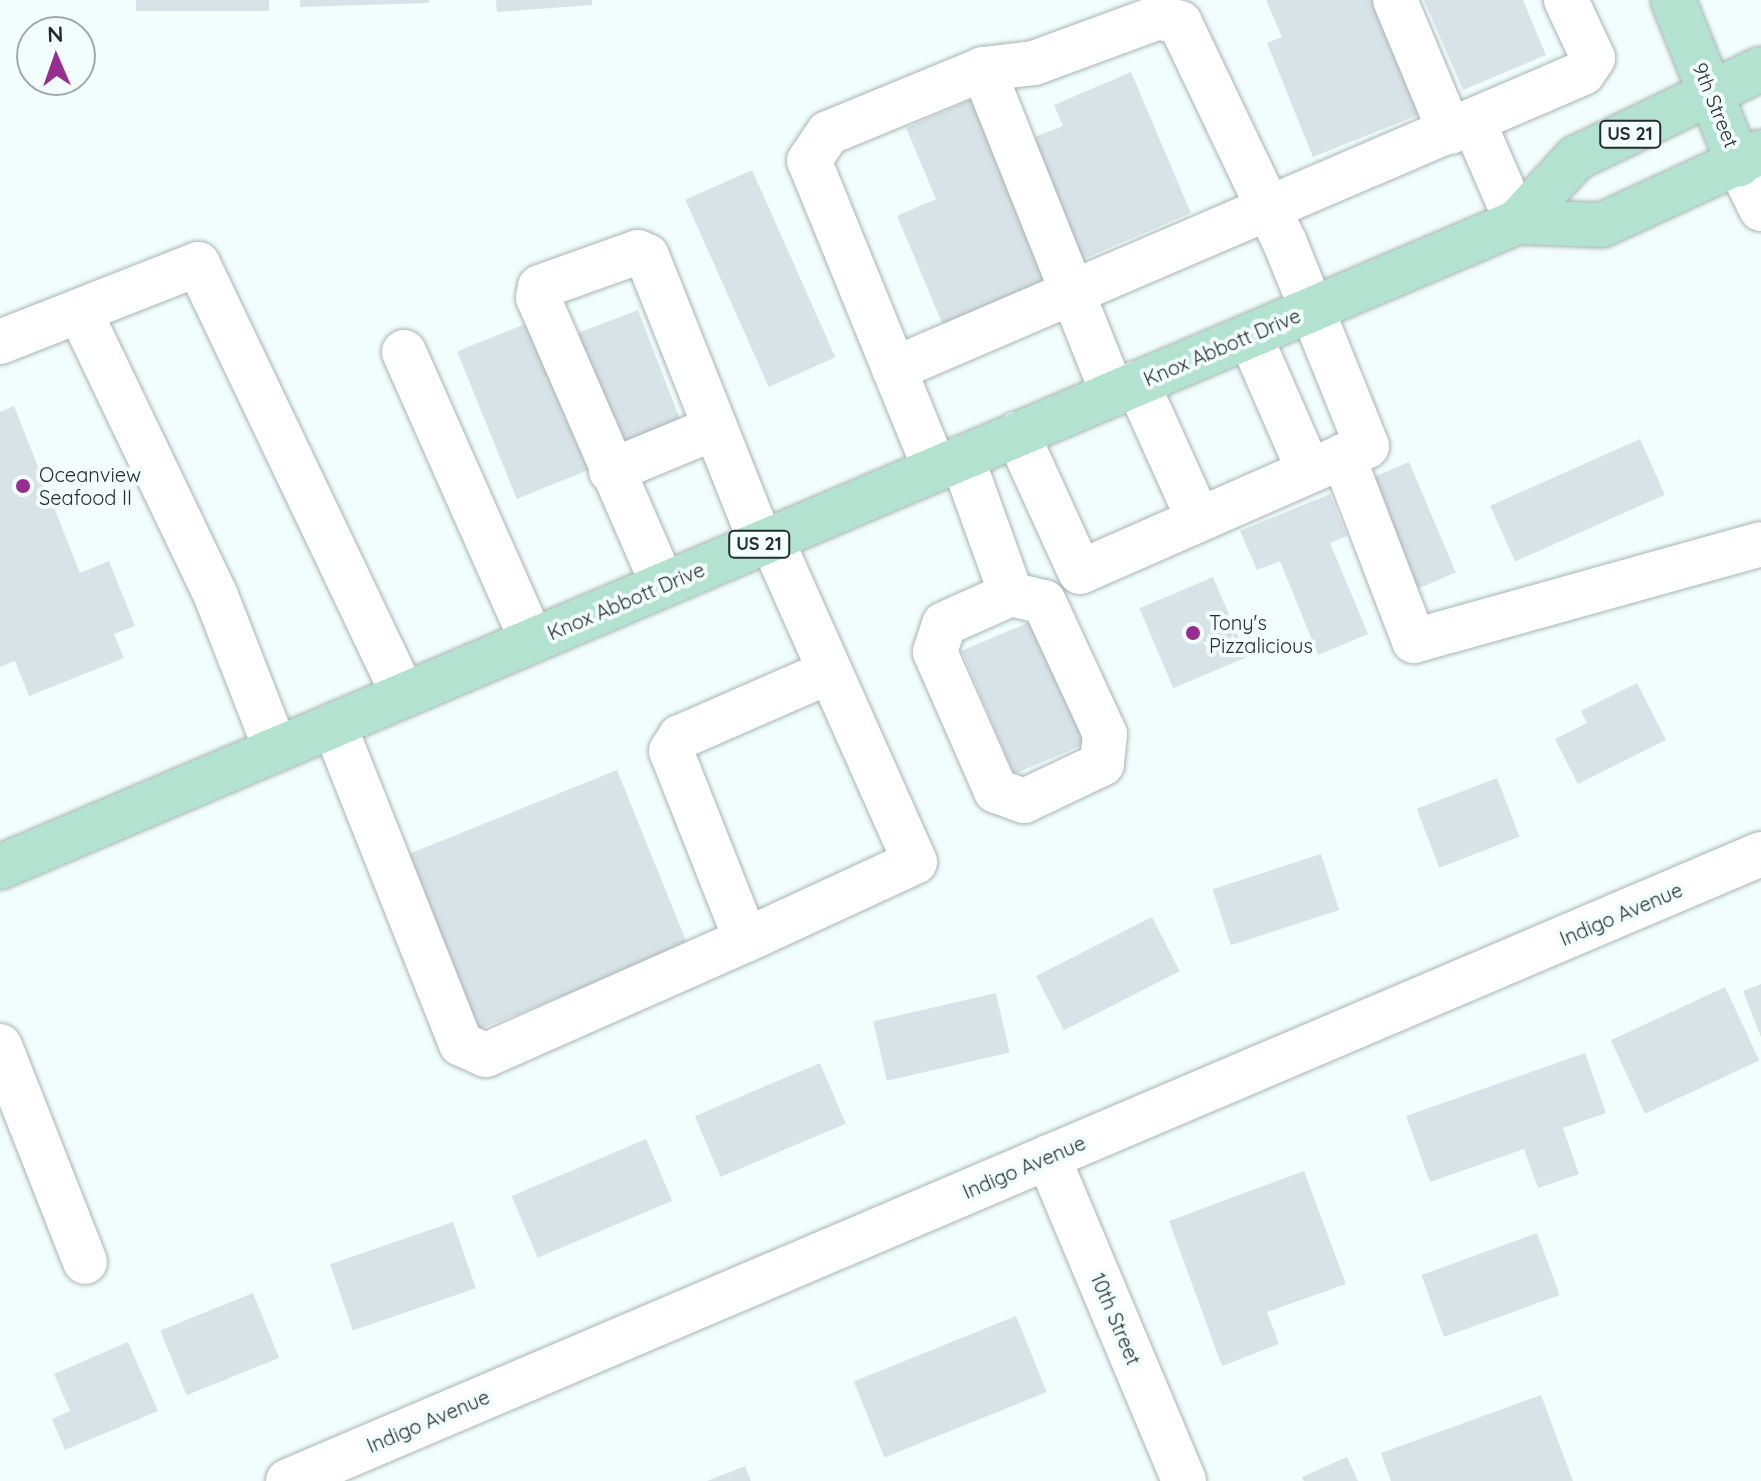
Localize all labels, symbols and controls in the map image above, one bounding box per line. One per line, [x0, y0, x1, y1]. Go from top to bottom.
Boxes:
north arrow [16, 16, 96, 96]
text: N [47, 20, 64, 48]
street label: 9th Street [1688, 59, 1744, 151]
road number: US 21 [1598, 120, 1662, 148]
street label: Knox Abbott Drive [1140, 303, 1304, 391]
place label: Oceanview Seafood II [39, 462, 141, 509]
marker: Oceanview Seafood II [14, 477, 32, 495]
road number: US 21 [727, 530, 791, 558]
street label: Knox Abbott Drive [544, 557, 708, 645]
place label: Tony's Pizzalicious [1209, 610, 1313, 657]
marker: Tony's Pizzalicious [1184, 624, 1202, 642]
street label: Indigo Avenue [1556, 877, 1686, 951]
street label: Indigo Avenue [959, 1130, 1089, 1204]
street label: 10th Street [1086, 1269, 1146, 1369]
street label: Indigo Avenue [363, 1384, 493, 1458]

